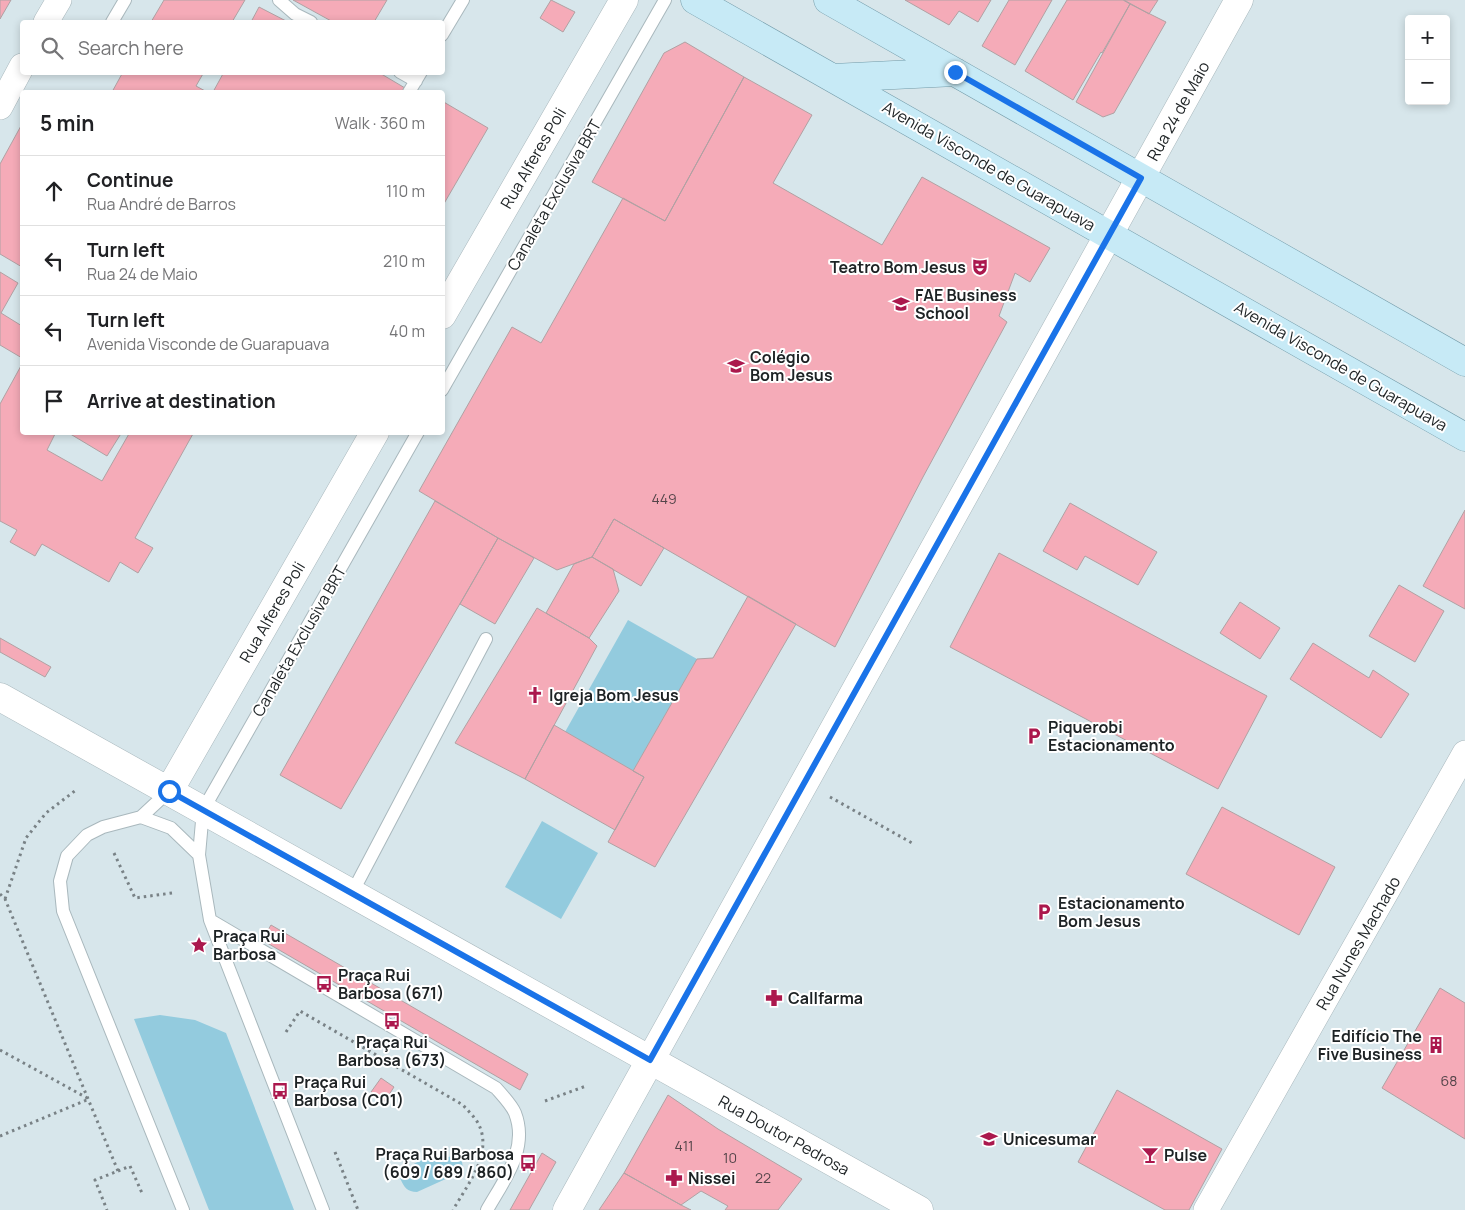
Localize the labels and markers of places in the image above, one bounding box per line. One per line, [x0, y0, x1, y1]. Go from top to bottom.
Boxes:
place label: Teatro Bom Jesus [830, 256, 966, 278]
theatre icon: Teatro Bom Jesus [970, 257, 990, 277]
place label: FAE Business School [915, 284, 1017, 324]
school or university icon: FAE Business School [891, 294, 911, 314]
place label: Colégio Bom Jesus [750, 346, 833, 386]
school or university icon: Colégio Bom Jesus [726, 356, 746, 376]
place label: Igreja Bom Jesus [549, 684, 679, 706]
church icon: Igreja Bom Jesus [525, 685, 545, 705]
place label: Piquerobi Estacionamento [1048, 716, 1175, 756]
parking icon: Piquerobi Estacionamento [1024, 726, 1044, 746]
place label: Estacionamento Bom Jesus [1058, 892, 1185, 932]
parking icon: Estacionamento Bom Jesus [1034, 902, 1054, 922]
place label: Praça Rui Barbosa [213, 925, 285, 965]
place icon: Praça Rui Barbosa [189, 935, 209, 955]
place label: Praça Rui Barbosa (671) [338, 964, 444, 1004]
bus stop icon: Praça Rui Barbosa (671) [314, 974, 334, 994]
place label: Callfarma [788, 987, 863, 1009]
pharmacy icon: Callfarma [764, 988, 784, 1008]
bus stop icon: Praça Rui Barbosa (673) [382, 1011, 402, 1031]
place label: Edifício The Five Business [1318, 1025, 1422, 1065]
place label: Praça Rui Barbosa (673) [338, 1031, 446, 1071]
building icon: Edifício The Five Business [1426, 1035, 1446, 1055]
place label: Praça Rui Barbosa (C01) [294, 1071, 404, 1111]
bus stop icon: Praça Rui Barbosa (C01) [270, 1081, 290, 1101]
place label: Unicesumar [1003, 1128, 1096, 1150]
school or university icon: Unicesumar [979, 1129, 999, 1149]
place label: Praça Rui Barbosa (609 / 689 / 860) [376, 1143, 514, 1183]
place label: Pulse [1164, 1144, 1207, 1166]
bar icon: Pulse [1140, 1145, 1160, 1165]
bus stop icon: Praça Rui Barbosa (609 / 689 / 860) [518, 1153, 538, 1173]
place label: Nissei [688, 1167, 735, 1189]
pharmacy icon: Nissei [664, 1168, 684, 1188]

